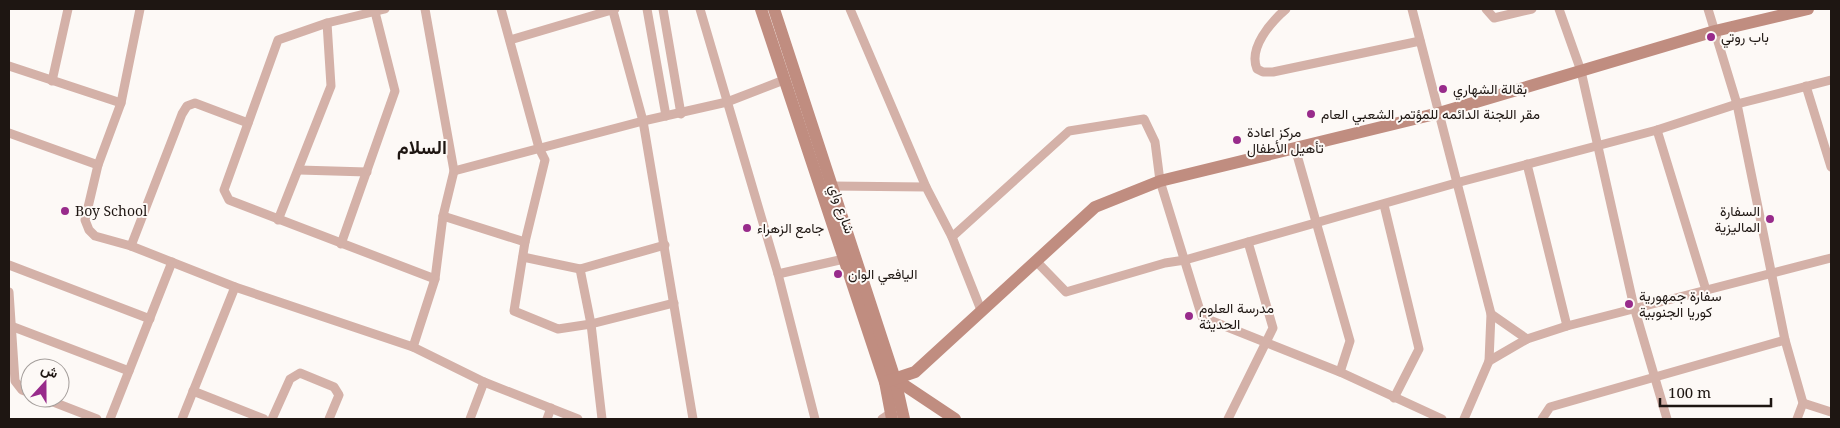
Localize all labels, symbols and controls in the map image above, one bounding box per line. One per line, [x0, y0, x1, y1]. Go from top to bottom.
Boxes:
place label: باب روتي [1721, 27, 1769, 49]
marker: باب روتي [1705, 31, 1717, 43]
place label: بقالة الشهاري [1453, 79, 1527, 101]
marker: بقالة الشهاري [1437, 83, 1449, 95]
place label: مقر اللجنة الدائمه للمؤتمر الشعبي العام [1321, 104, 1540, 126]
marker: مقر اللجنة الدائمه للمؤتمر الشعبي العام [1305, 108, 1317, 120]
place label: مركز اعادة تأهيل الأطفال [1247, 122, 1324, 158]
district label: السلام [397, 134, 447, 160]
marker: مركز اعادة تأهيل الأطفال [1231, 134, 1243, 146]
street label: شارع واي [822, 182, 860, 237]
place label: Boy School [75, 201, 148, 220]
place label: السفارة الماليزية [1714, 201, 1760, 236]
marker: Boy School [59, 205, 71, 217]
marker: السفارة الماليزية [1764, 213, 1776, 225]
place label: جامع الزهراء [757, 218, 824, 239]
marker: جامع الزهراء [741, 222, 753, 234]
place label: اليافعي الوان [848, 264, 917, 286]
marker: اليافعي الوان [832, 268, 844, 280]
place label: سفارة جمهورية كوريا الجنوبية [1639, 286, 1722, 321]
place label: مدرسة العلوم الحديثة [1199, 298, 1274, 333]
marker: سفارة جمهورية كوريا الجنوبية [1623, 298, 1635, 310]
marker: مدرسة العلوم الحديثة [1183, 310, 1195, 322]
north arrow [20, 358, 70, 408]
text: ش [39, 359, 61, 382]
scale bar [1660, 376, 1771, 408]
text: 100 m [1668, 382, 1711, 402]

